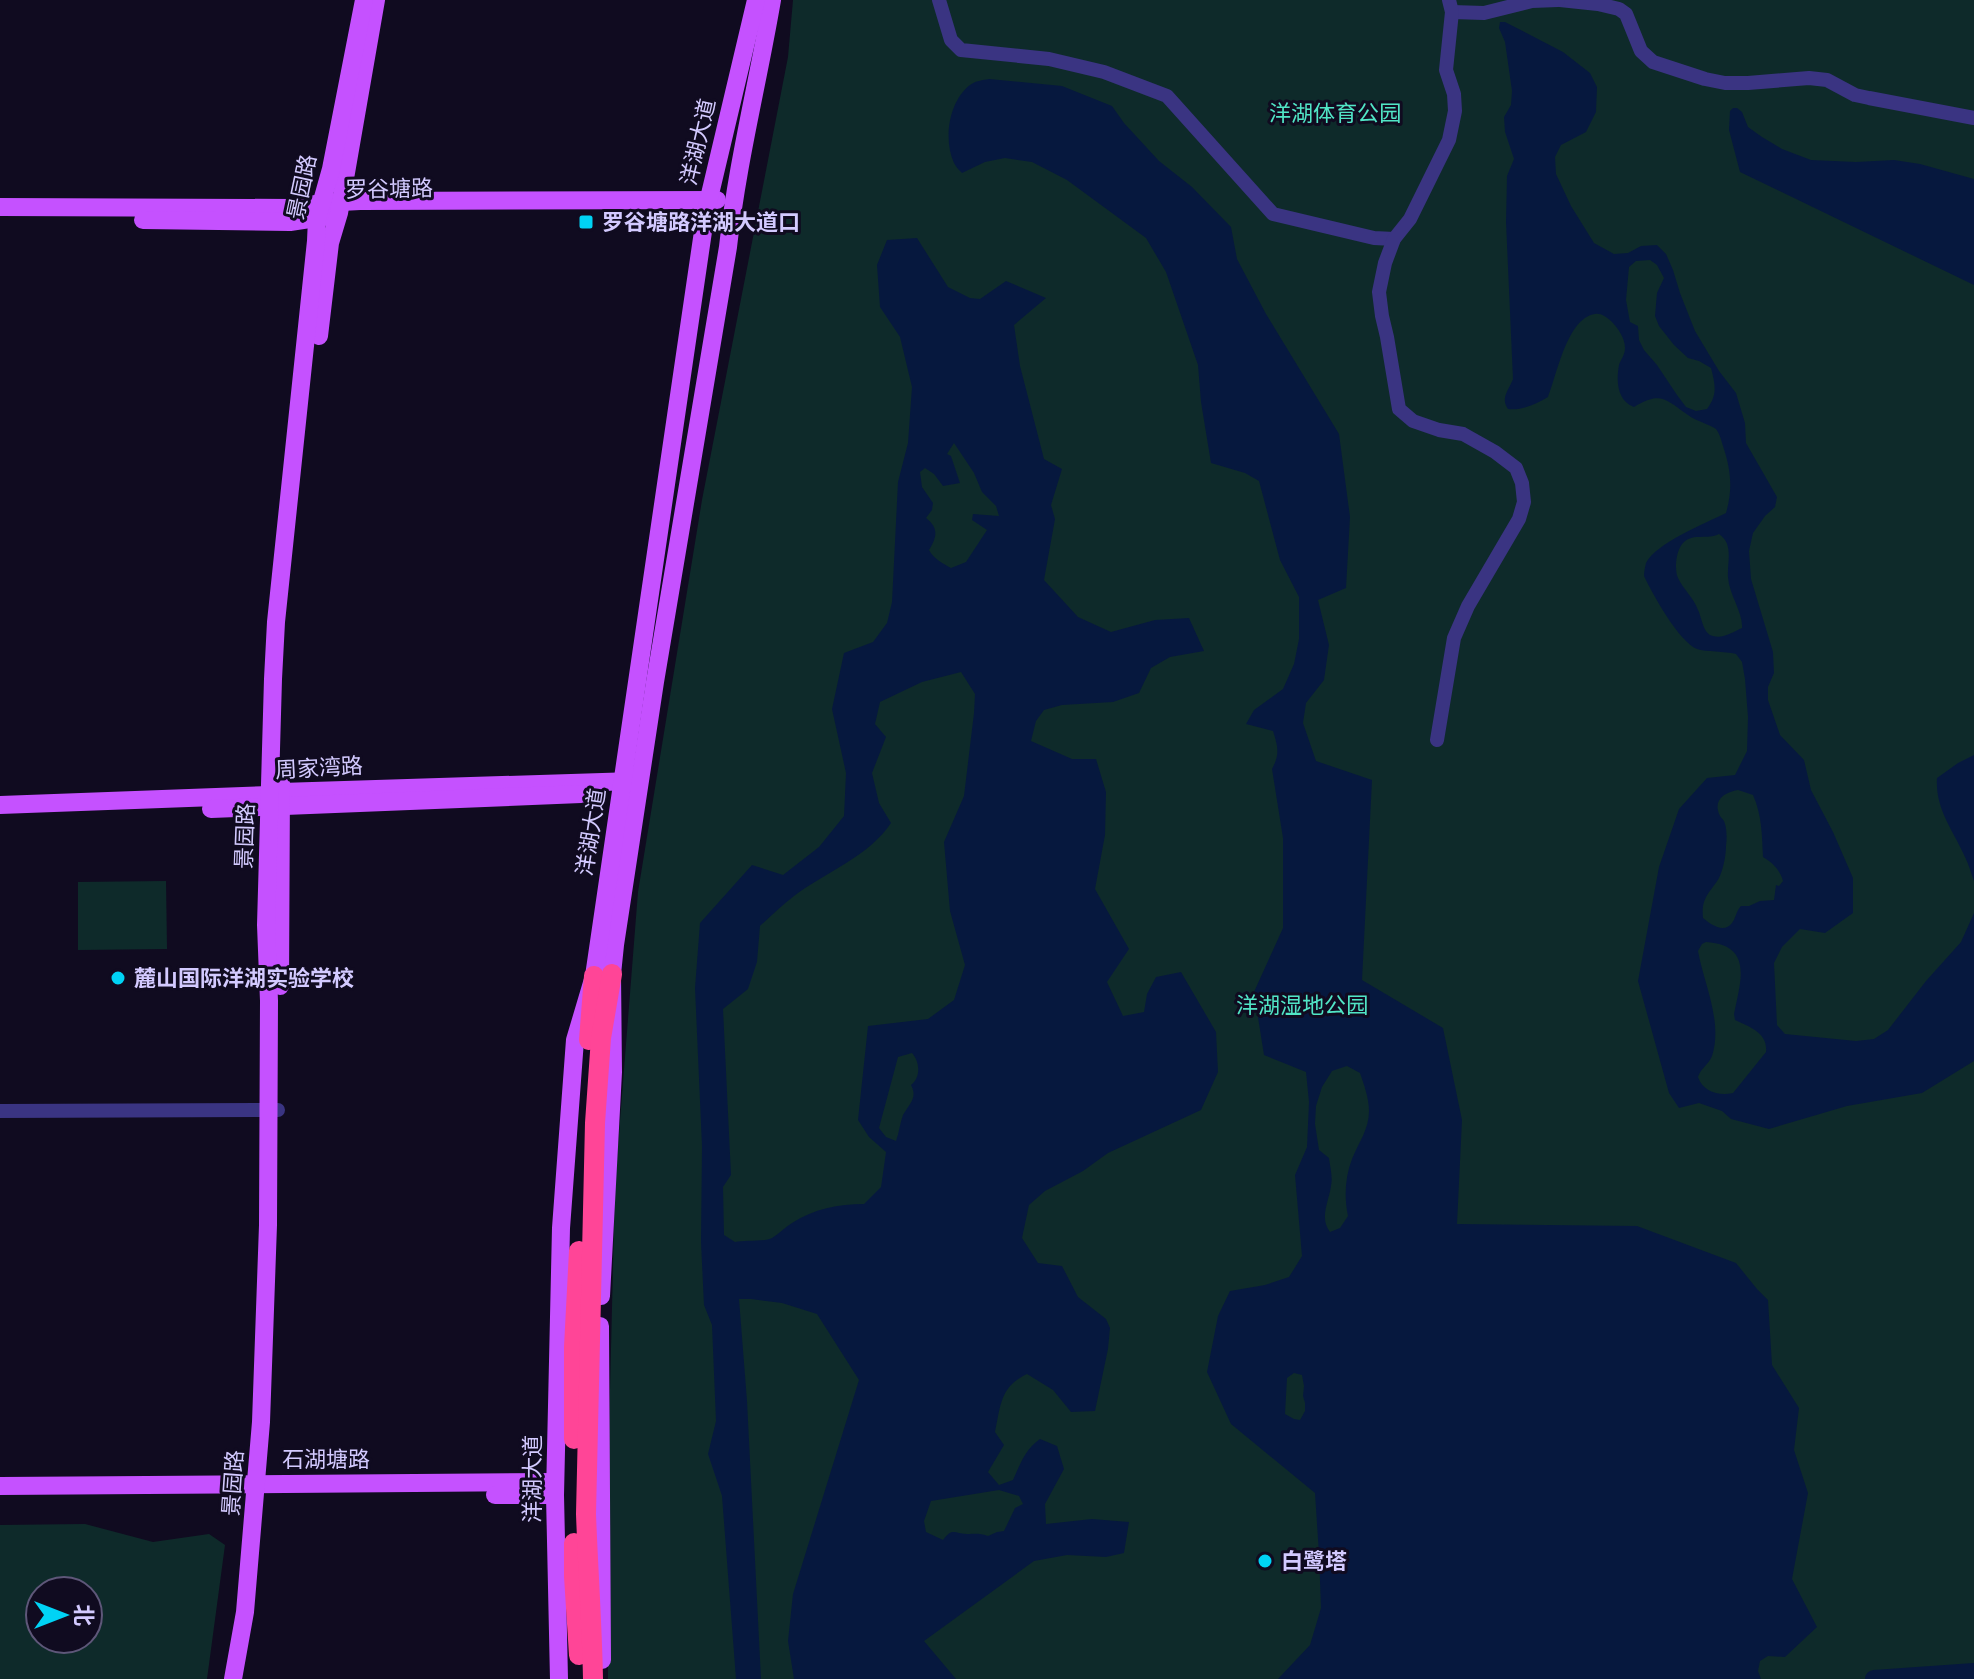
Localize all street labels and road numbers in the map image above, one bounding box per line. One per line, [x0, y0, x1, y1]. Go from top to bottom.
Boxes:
street label: 洋湖大道 [675, 96, 721, 188]
street label: 景园路 [282, 152, 322, 222]
street label: 罗谷塘路 [345, 175, 433, 203]
street label: 周家湾路 [274, 752, 364, 784]
street label: 洋湖大道 [571, 786, 611, 878]
street label: 景园路 [230, 803, 260, 869]
street label: 洋湖大道 [519, 1435, 546, 1523]
street label: 石湖塘路 [282, 1446, 370, 1473]
street label: 景园路 [217, 1449, 249, 1517]

